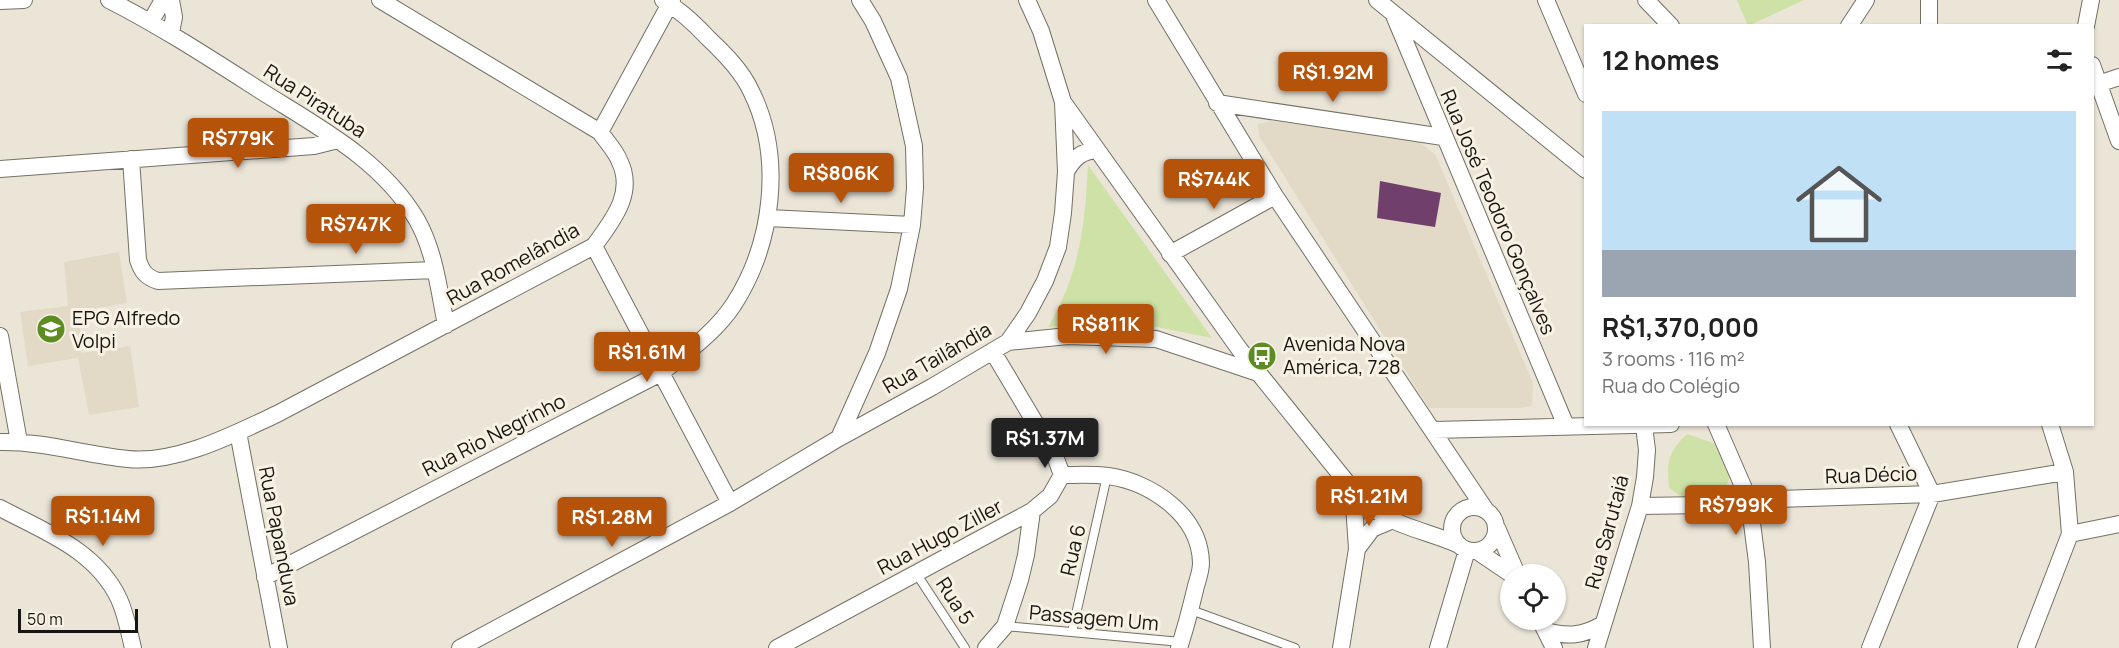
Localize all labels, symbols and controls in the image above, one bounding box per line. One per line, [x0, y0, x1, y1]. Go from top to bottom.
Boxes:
text: 12 homes [1602, 42, 1719, 78]
icon: filters [2043, 44, 2076, 77]
pin: R$1.92M [1278, 52, 1388, 103]
street label: Rua Piratuba [259, 57, 372, 144]
text: R$1.92M [1292, 58, 1374, 85]
street label: Rua José Teodoro Gonçalves [1435, 85, 1562, 338]
pin: R$779K [189, 118, 287, 169]
text: R$779K [202, 124, 274, 151]
icon: home [1785, 150, 1893, 258]
pin: R$806K [792, 153, 890, 204]
text: R$806K [803, 159, 879, 186]
pin: R$744K [1165, 159, 1263, 210]
text: R$744K [1178, 165, 1250, 192]
pin: R$747K [307, 204, 405, 255]
text: R$747K [320, 210, 392, 237]
street label: Rua Romelândia [442, 216, 584, 311]
place label: EPG Alfredo Volpi [72, 304, 181, 354]
pin: R$811K [1057, 304, 1155, 355]
text: R$1,370,000 [1602, 309, 1759, 345]
text: R$811K [1072, 310, 1140, 337]
school or university icon: EPG Alfredo Volpi [35, 313, 67, 345]
street label: Rua Tailândia [878, 316, 996, 400]
place label: Avenida Nova América, 728 [1283, 330, 1405, 380]
pin: R$1.61M [592, 332, 702, 383]
text: R$1.61M [608, 338, 686, 365]
bus stop icon: Avenida Nova América, 728 [1246, 340, 1278, 372]
text: 3 rooms · 116 m² [1602, 345, 1745, 372]
text: Rua do Colégio [1602, 372, 1740, 399]
street label: Rua Rio Negrinho [418, 387, 570, 482]
pin: R$1.37M [990, 418, 1100, 469]
text: R$1.37M [1005, 424, 1085, 451]
street label: Rua Décio [1825, 459, 1918, 490]
street label: Rua Papanduva [253, 464, 306, 608]
street label: Rua Sarutaiá [1578, 472, 1635, 592]
pin: R$1.21M [1314, 476, 1424, 527]
text: R$1.21M [1330, 482, 1408, 509]
pin: R$799K [1687, 485, 1785, 536]
text: R$799K [1699, 491, 1773, 518]
street label: Rua Hugo Ziller [872, 492, 1007, 581]
pin: R$1.14M [48, 496, 158, 547]
pin: R$1.28M [557, 497, 667, 548]
text: R$1.14M [65, 502, 141, 529]
text: R$1.28M [571, 503, 653, 530]
street label: Rua 6 [1054, 522, 1092, 578]
map controls [1500, 564, 1566, 630]
button: locate [1500, 564, 1566, 630]
street label: Rua 5 [930, 572, 981, 630]
street label: Passagem Um [1028, 598, 1160, 637]
scale bar [18, 606, 138, 634]
text: 50 m [27, 608, 63, 630]

